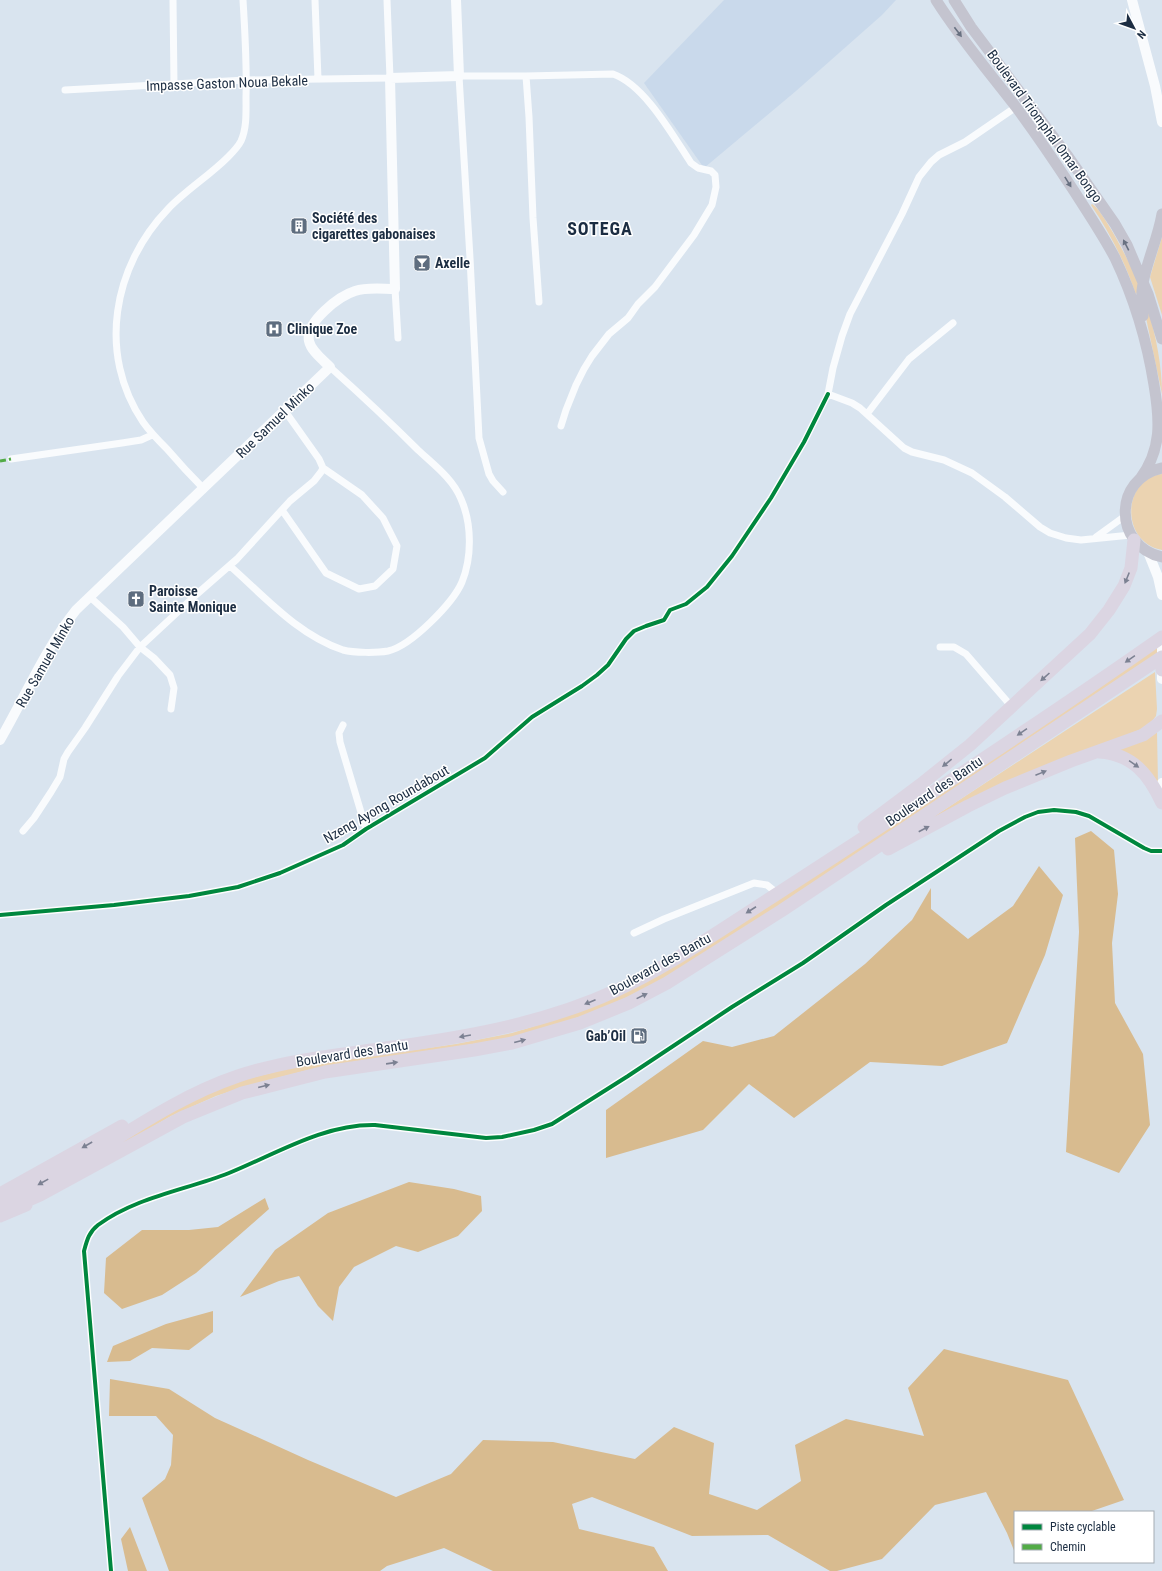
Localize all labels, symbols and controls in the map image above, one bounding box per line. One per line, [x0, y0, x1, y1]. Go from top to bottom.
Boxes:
north arrow [1114, 8, 1154, 48]
one-way arrow [954, 27, 962, 38]
text: N [1134, 27, 1148, 41]
street label: Boulevard Triomphal Omar Bongo [984, 47, 1106, 205]
street label: Impasse Gaston Noua Bekale [146, 72, 309, 94]
one-way arrow [1065, 176, 1072, 188]
place label: Société des cigarettes gabonaises [312, 210, 436, 242]
building icon: Société des cigarettes gabonaises [289, 216, 309, 236]
district label: SOTEGA [567, 218, 633, 239]
one-way arrow [1123, 239, 1129, 250]
bar icon: Axelle [412, 253, 432, 273]
place label: Axelle [435, 255, 470, 271]
hospital icon: Clinique Zoe [264, 319, 284, 339]
place label: Clinique Zoe [287, 321, 357, 337]
street label: Rue Samuel Minko [233, 379, 317, 461]
one-way arrow [1124, 573, 1130, 584]
place label: Paroisse Sainte Monique [149, 583, 237, 615]
church icon: Paroisse Sainte Monique [126, 589, 146, 609]
street label: Rue Samuel Minko [13, 614, 77, 710]
one-way arrow [1125, 655, 1135, 663]
one-way arrow [1040, 672, 1049, 681]
one-way arrow [1017, 728, 1027, 736]
street label: Boulevard des Bantu [883, 753, 985, 829]
one-way arrow [942, 759, 953, 768]
one-way arrow [1128, 760, 1139, 768]
street label: Nzeng Ayong Roundabout [320, 762, 452, 846]
one-way arrow [1036, 769, 1048, 775]
one-way arrow [918, 826, 930, 832]
one-way arrow [746, 907, 757, 914]
street label: Boulevard des Bantu [607, 930, 713, 998]
one-way arrow [636, 993, 647, 1000]
one-way arrow [584, 999, 596, 1005]
fuel station icon: Gab’Oil [629, 1026, 649, 1046]
place label: Gab’Oil [586, 1028, 626, 1044]
one-way arrow [459, 1033, 471, 1039]
street label: Boulevard des Bantu [295, 1036, 409, 1070]
one-way arrow [514, 1038, 526, 1044]
one-way arrow [386, 1060, 398, 1066]
one-way arrow [258, 1083, 270, 1089]
one-way arrow [81, 1142, 93, 1149]
one-way arrow [37, 1178, 49, 1185]
legend [1014, 1511, 1154, 1563]
text: Piste cyclable [1050, 1520, 1116, 1534]
text: Chemin [1050, 1540, 1086, 1554]

